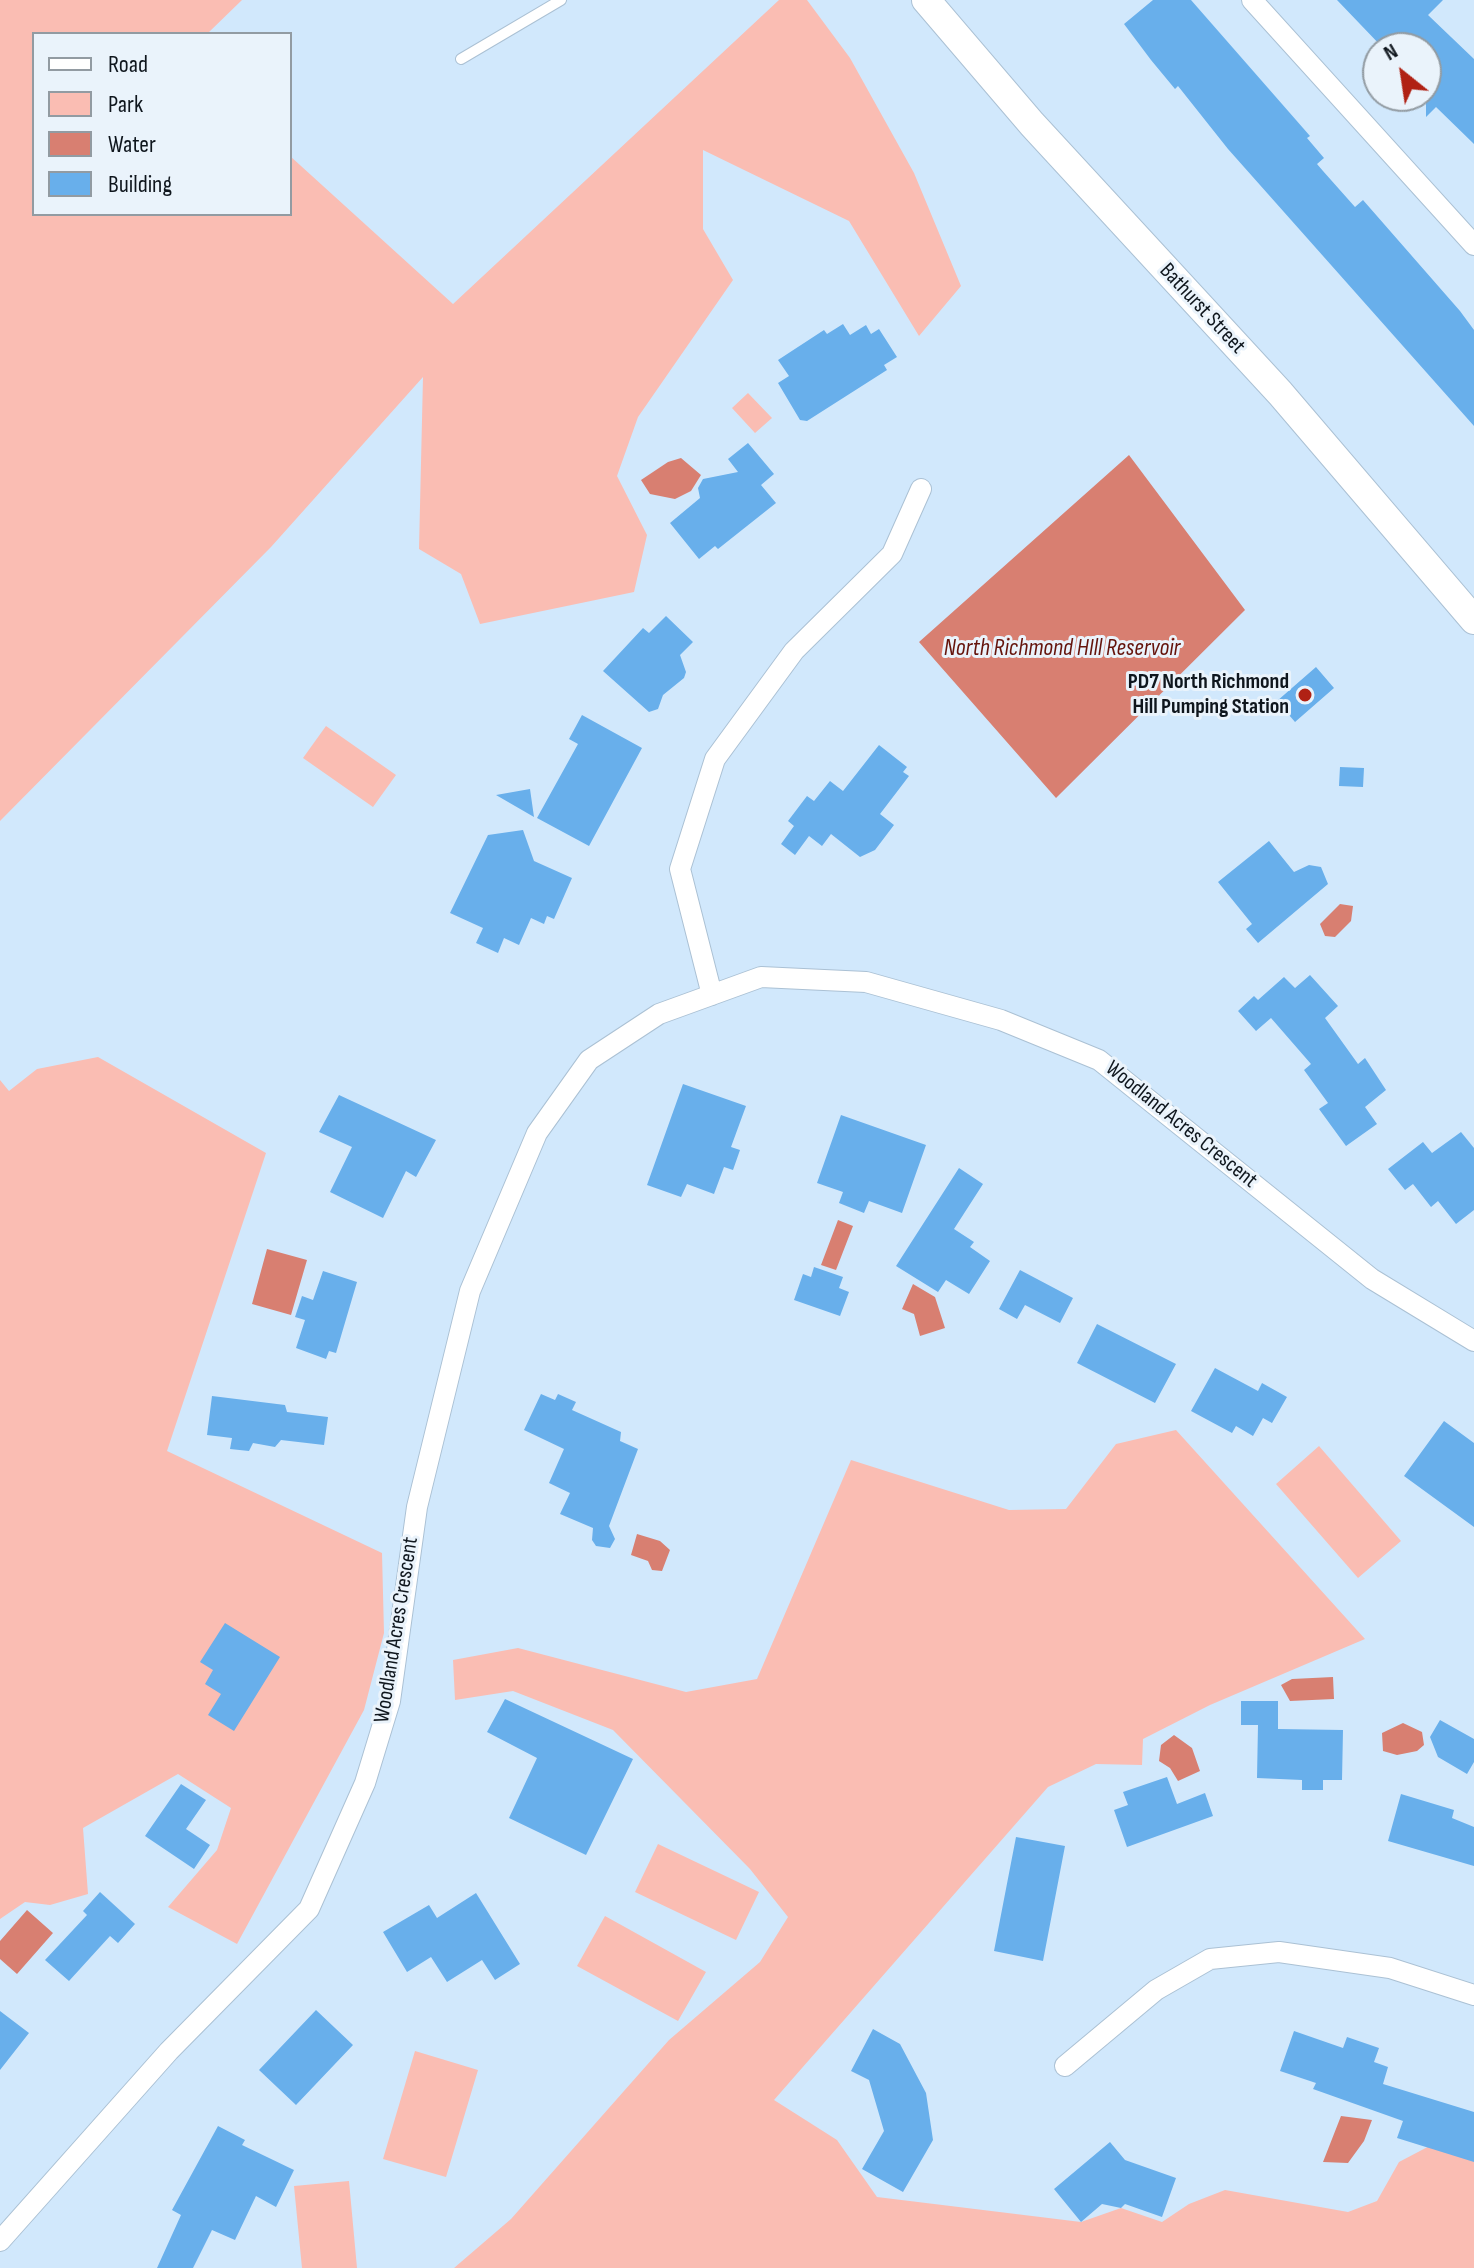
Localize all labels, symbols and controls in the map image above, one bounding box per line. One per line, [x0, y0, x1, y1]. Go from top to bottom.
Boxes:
legend [32, 32, 292, 216]
north arrow [1362, 32, 1442, 112]
text: N [1379, 38, 1403, 67]
text: Road [108, 50, 148, 79]
text: Park [108, 90, 143, 119]
text: Water [108, 130, 156, 159]
text: Building [108, 170, 172, 199]
street label: Bathurst Street [1153, 258, 1251, 360]
water label: North Richmond HIll Reservoir [944, 635, 1180, 663]
place label: PD7 North Richmond Hill Pumping Station [1128, 669, 1289, 720]
marker: PD7 North Richmond Hill Pumping Station [1296, 686, 1314, 704]
street label: Woodland Acres Crescent [1100, 1056, 1262, 1194]
street label: Woodland Acres Crescent [369, 1535, 425, 1725]

